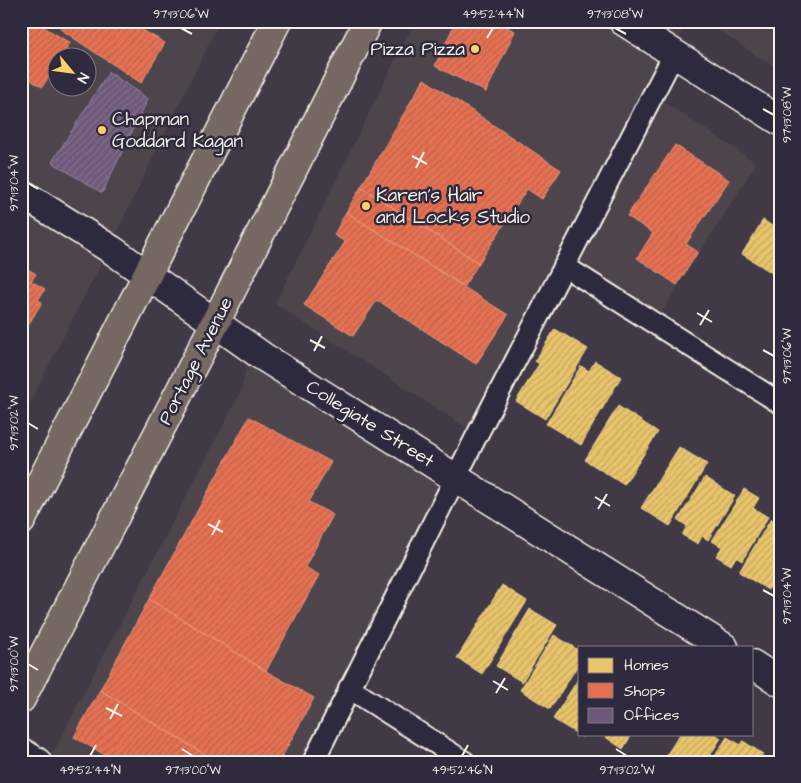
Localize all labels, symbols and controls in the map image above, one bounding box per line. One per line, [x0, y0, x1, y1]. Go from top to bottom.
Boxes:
text: 97°13'06"W [153, 6, 210, 23]
text: 49°52'44"N [462, 6, 524, 23]
text: 97°13'08"W [587, 6, 644, 23]
place label: Pizza Pizza [370, 36, 465, 63]
marker: Pizza Pizza [469, 43, 481, 55]
north arrow [48, 48, 98, 98]
text: N [72, 69, 93, 87]
text: 97°13'08"W [779, 86, 796, 143]
place label: Chapman Goddard Kagan [112, 106, 243, 156]
marker: Chapman Goddard Kagan [96, 124, 108, 136]
text: 97°13'04"W [6, 154, 23, 211]
place label: Karen's Hair and Locks Studio [376, 182, 530, 231]
marker: Karen's Hair and Locks Studio [360, 200, 372, 212]
street label: Portage Avenue [152, 292, 241, 430]
text: 97°13'06"W [779, 327, 796, 384]
street label: Collegiate Street [300, 374, 440, 475]
text: 97°13'02"W [6, 395, 23, 451]
text: 97°13'04"W [779, 567, 796, 624]
text: 97°13'00"W [6, 635, 23, 692]
legend [578, 646, 754, 736]
text: Homes [624, 655, 669, 676]
text: Shops [624, 681, 666, 702]
text: Offices [624, 705, 680, 726]
text: 49°52'44"N [59, 762, 121, 779]
text: 97°13'00"W [165, 762, 222, 779]
text: 49°52'46"N [432, 762, 493, 779]
text: 97°13'02"W [600, 762, 655, 779]

